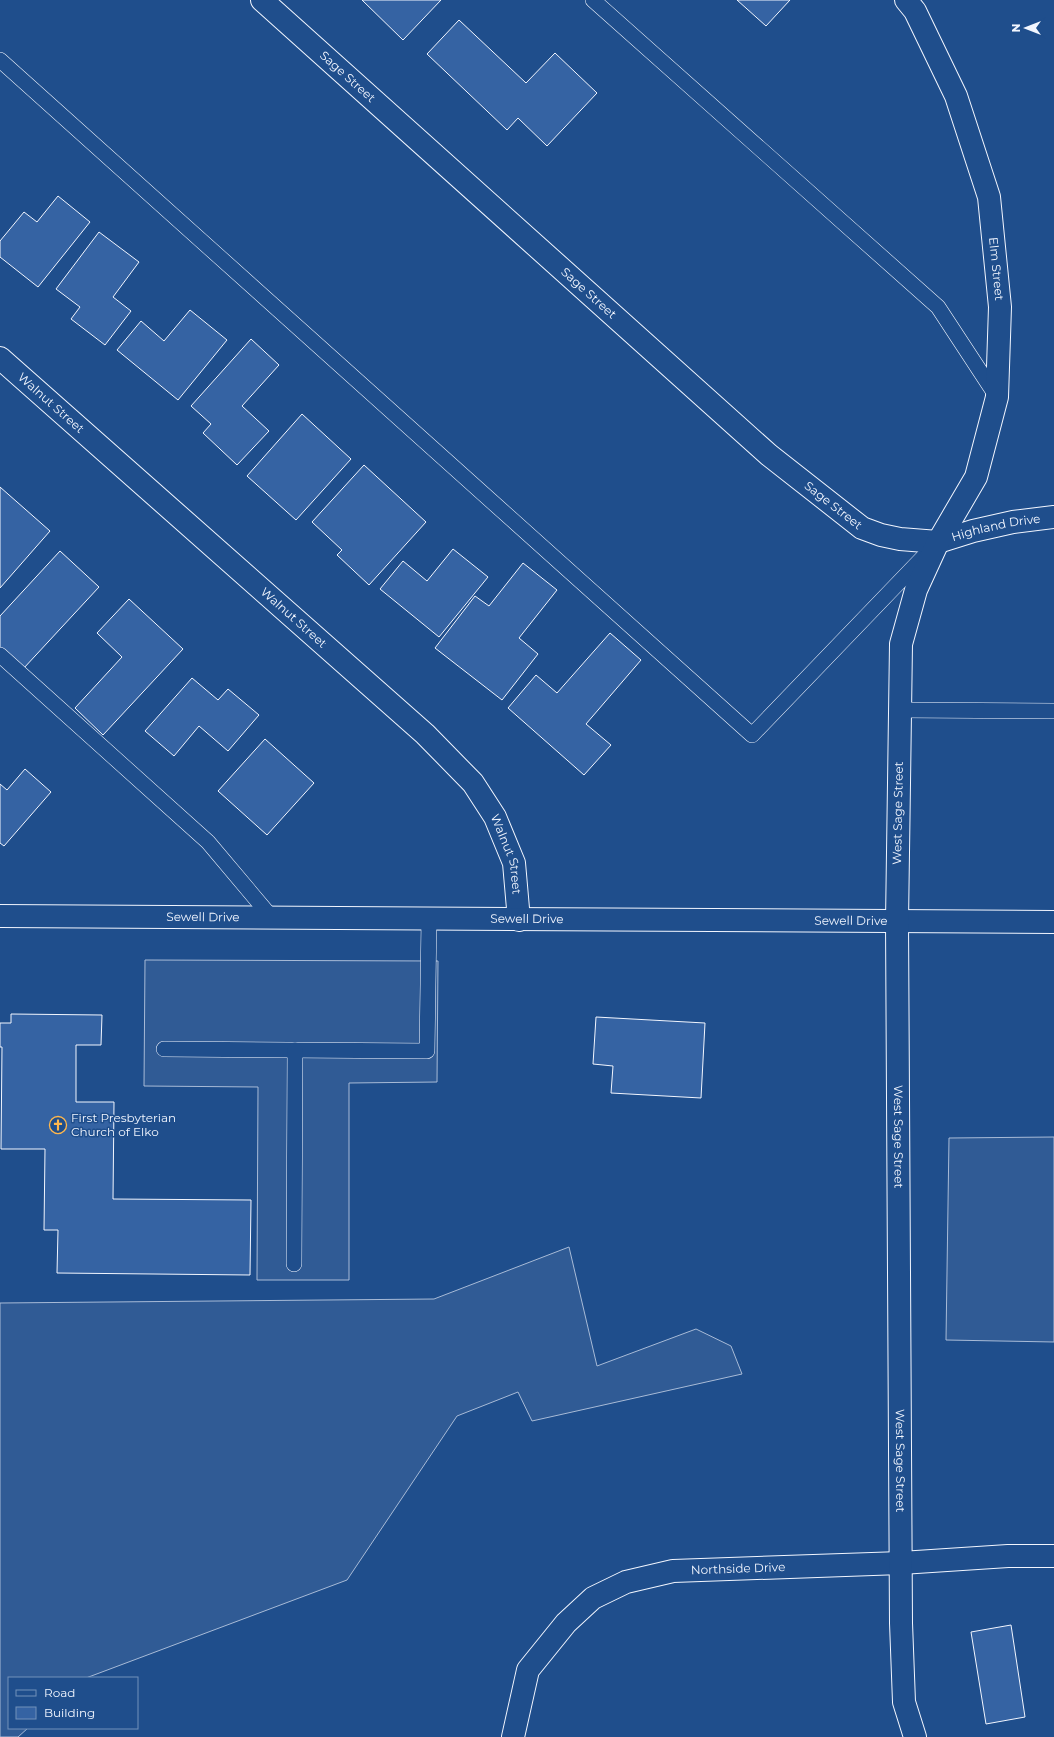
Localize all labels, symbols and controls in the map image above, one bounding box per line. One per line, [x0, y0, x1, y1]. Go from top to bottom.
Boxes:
north arrow [1006, 8, 1046, 48]
text: N [1009, 24, 1023, 32]
street label: Sage Street [317, 48, 379, 105]
street label: Elm Street [986, 236, 1007, 301]
street label: Sage Street [558, 264, 620, 322]
street label: Walnut Street [15, 369, 88, 436]
street label: Sage Street [802, 478, 866, 533]
street label: Highland Drive [949, 511, 1041, 544]
street label: Walnut Street [258, 584, 330, 651]
street label: West Sage Street [889, 761, 906, 865]
street label: Walnut Street [488, 812, 525, 895]
street label: Sewell Drive [166, 909, 240, 924]
street label: Sewell Drive [490, 911, 564, 926]
street label: Sewell Drive [814, 913, 888, 928]
street label: West Sage Street [891, 1085, 907, 1188]
place label: First Presbyterian Church of Elko [71, 1110, 176, 1139]
church icon: First Presbyterian Church of Elko [48, 1115, 68, 1135]
street label: West Sage Street [893, 1409, 908, 1512]
street label: Northside Drive [691, 1559, 786, 1577]
legend [8, 1677, 138, 1729]
text: Road [44, 1685, 75, 1700]
text: Building [44, 1705, 95, 1720]

